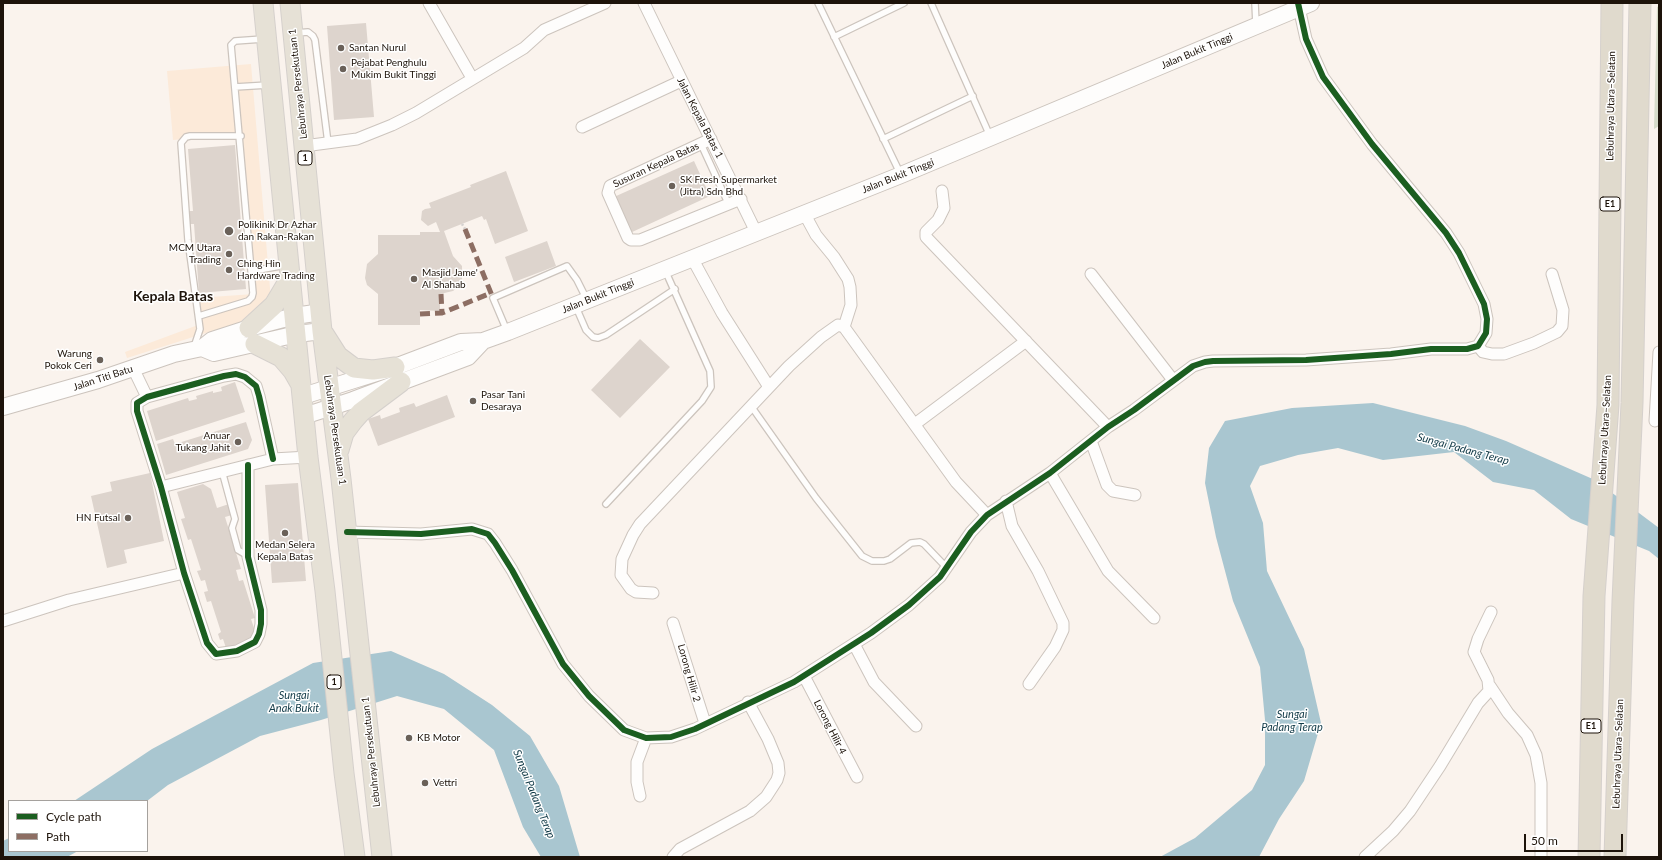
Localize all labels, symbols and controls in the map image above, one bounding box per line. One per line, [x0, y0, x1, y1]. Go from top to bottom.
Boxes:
street label: Lebuhraya Persekutuan 1 [286, 28, 310, 140]
street label: Jalan Bukit Tinggi [1159, 31, 1235, 71]
place label: Santan Nurul [349, 42, 406, 54]
marker: Santan Nurul [336, 43, 346, 53]
street label: Lebuhraya Utara–Selatan [1604, 51, 1618, 161]
place label: Pejabat Penghulu Mukim Bukit Tinggi [351, 57, 436, 80]
marker: Pejabat Penghulu Mukim Bukit Tinggi [338, 64, 348, 74]
street label: Jalan Kepala Batas 1 [674, 76, 726, 160]
street label: Susuran Kepala Batas [611, 140, 701, 190]
road number: 1 [298, 151, 312, 165]
street label: Jalan Bukit Tinggi [860, 156, 936, 196]
place label: SK Fresh Supermarket (Jitra) Sdn Bhd [680, 174, 777, 198]
marker: SK Fresh Supermarket (Jitra) Sdn Bhd [667, 181, 677, 191]
road number: E1 [1600, 197, 1620, 211]
place label: Polikinik Dr Azhar dan Rakan-Rakan [238, 219, 316, 242]
marker: Polikinik Dr Azhar dan Rakan-Rakan [223, 225, 235, 237]
place label: MCM Utara Trading [169, 242, 221, 266]
marker: MCM Utara Trading [224, 249, 234, 259]
place label: Ching Hin Hardware Trading [237, 258, 315, 282]
marker: Ching Hin Hardware Trading [224, 265, 234, 275]
place label: Masjid Jame' Al Shahab [422, 267, 478, 290]
marker: Masjid Jame' Al Shahab [409, 274, 419, 284]
street label: Jalan Bukit Tinggi [560, 276, 636, 316]
district label: Kepala Batas [133, 288, 213, 304]
place label: Warung Pokok Ceri [45, 348, 92, 372]
marker: Warung Pokok Ceri [95, 355, 105, 365]
street label: Jalan Titi Batu [72, 363, 134, 393]
street label: Lebuhraya Persekutuan 1 [321, 374, 349, 486]
street label: Lebuhraya Utara–Selatan [1596, 375, 1614, 485]
place label: Pasar Tani Desaraya [481, 389, 525, 412]
marker: Pasar Tani Desaraya [468, 396, 478, 406]
place label: Anuar Tukang Jahit [176, 430, 230, 454]
water label: Sungai Padang Terap [1416, 430, 1510, 468]
marker: Anuar Tukang Jahit [233, 437, 243, 447]
place label: HN Futsal [76, 512, 120, 524]
marker: HN Futsal [123, 513, 133, 523]
marker: Medan Selera Kepala Batas [280, 528, 290, 538]
place label: Medan Selera Kepala Batas [255, 539, 315, 562]
street label: Lorong Hilir 2 [675, 643, 703, 703]
road number: 1 [327, 675, 341, 689]
water label: Sungai Anak Bukit [269, 688, 319, 714]
street label: Lebuhraya Persekutuan 1 [359, 696, 383, 808]
street label: Lorong Hilir 4 [811, 698, 849, 756]
street label: Lebuhraya Utara–Selatan [1610, 699, 1626, 809]
water label: Sungai Padang Terap [1261, 707, 1323, 733]
road number: E1 [1581, 719, 1601, 733]
place label: KB Motor [417, 732, 460, 744]
marker: KB Motor [404, 733, 414, 743]
water label: Sungai Padang Terap [510, 748, 558, 840]
place label: Vettri [433, 777, 457, 789]
marker: Vettri [420, 778, 430, 788]
legend [8, 800, 148, 852]
text: Cycle path [46, 809, 101, 824]
scale bar [1526, 826, 1625, 852]
text: Path [46, 829, 70, 844]
text: 50 m [1531, 833, 1558, 848]

